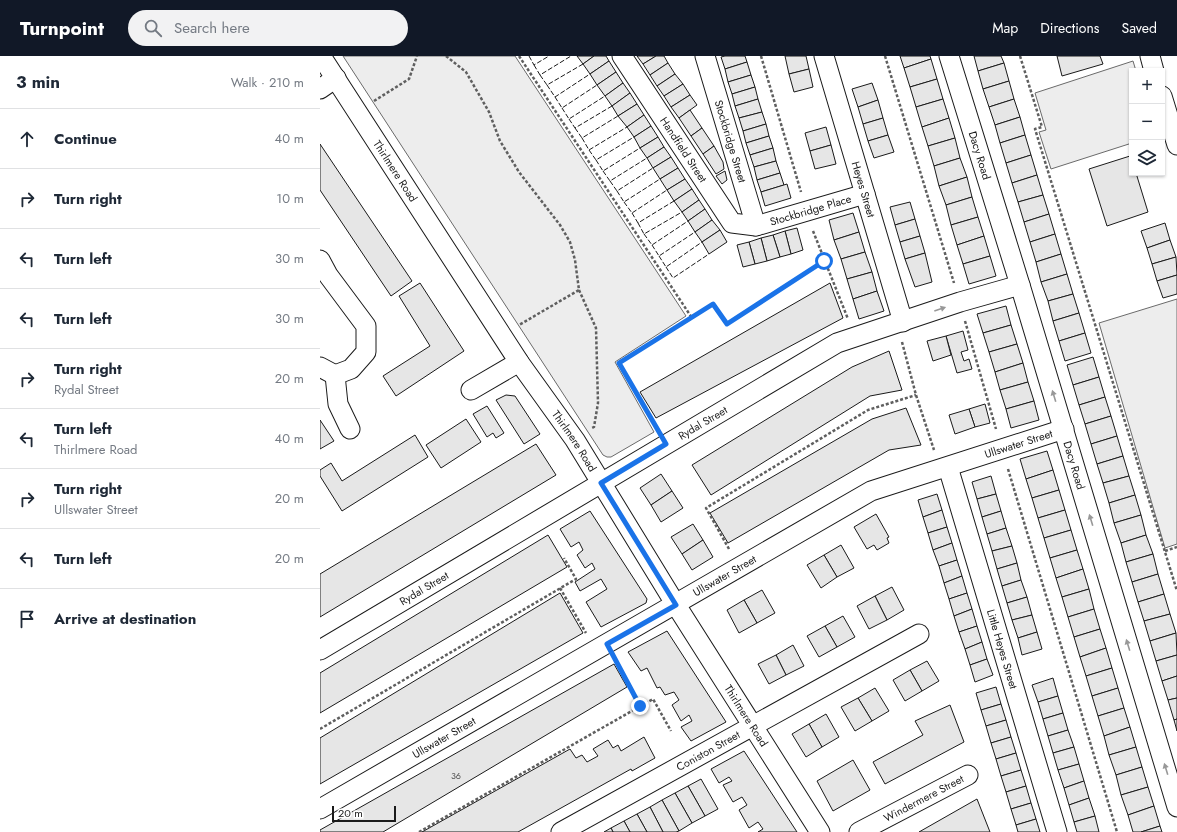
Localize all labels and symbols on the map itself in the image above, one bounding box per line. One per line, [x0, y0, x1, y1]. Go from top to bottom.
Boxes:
street label: Stockbridge Street [711, 98, 751, 185]
street label: Handfield Street [656, 114, 711, 186]
street label: Dacy Road [965, 129, 995, 182]
street label: Thirlmere Road [369, 137, 421, 205]
street label: Heyes Street [848, 159, 880, 220]
street label: Stockbridge Place [768, 190, 853, 230]
route start [815, 252, 833, 270]
one-way arrow [935, 306, 947, 312]
one-way arrow [1051, 389, 1057, 401]
street label: Rydal Street [675, 402, 731, 444]
street label: Thirlmere Road [548, 407, 601, 475]
street label: Ullswater Street [982, 425, 1055, 462]
street label: Dacy Road [1059, 439, 1089, 491]
one-way arrow [1088, 514, 1094, 526]
street label: Ullswater Street [690, 551, 759, 600]
street label: Rydal Street [396, 567, 452, 609]
street label: Little Heyes Street [983, 607, 1022, 691]
one-way arrow [1125, 638, 1131, 650]
street label: Thirlmere Road [721, 682, 772, 750]
route end [631, 697, 649, 715]
street label: Ullswater Street [409, 713, 479, 762]
street label: Coniston Street [673, 726, 743, 775]
one-way arrow [1163, 763, 1169, 775]
house number: 36 [451, 769, 461, 782]
street label: Windermere Street [881, 770, 967, 826]
scale bar [332, 804, 396, 823]

